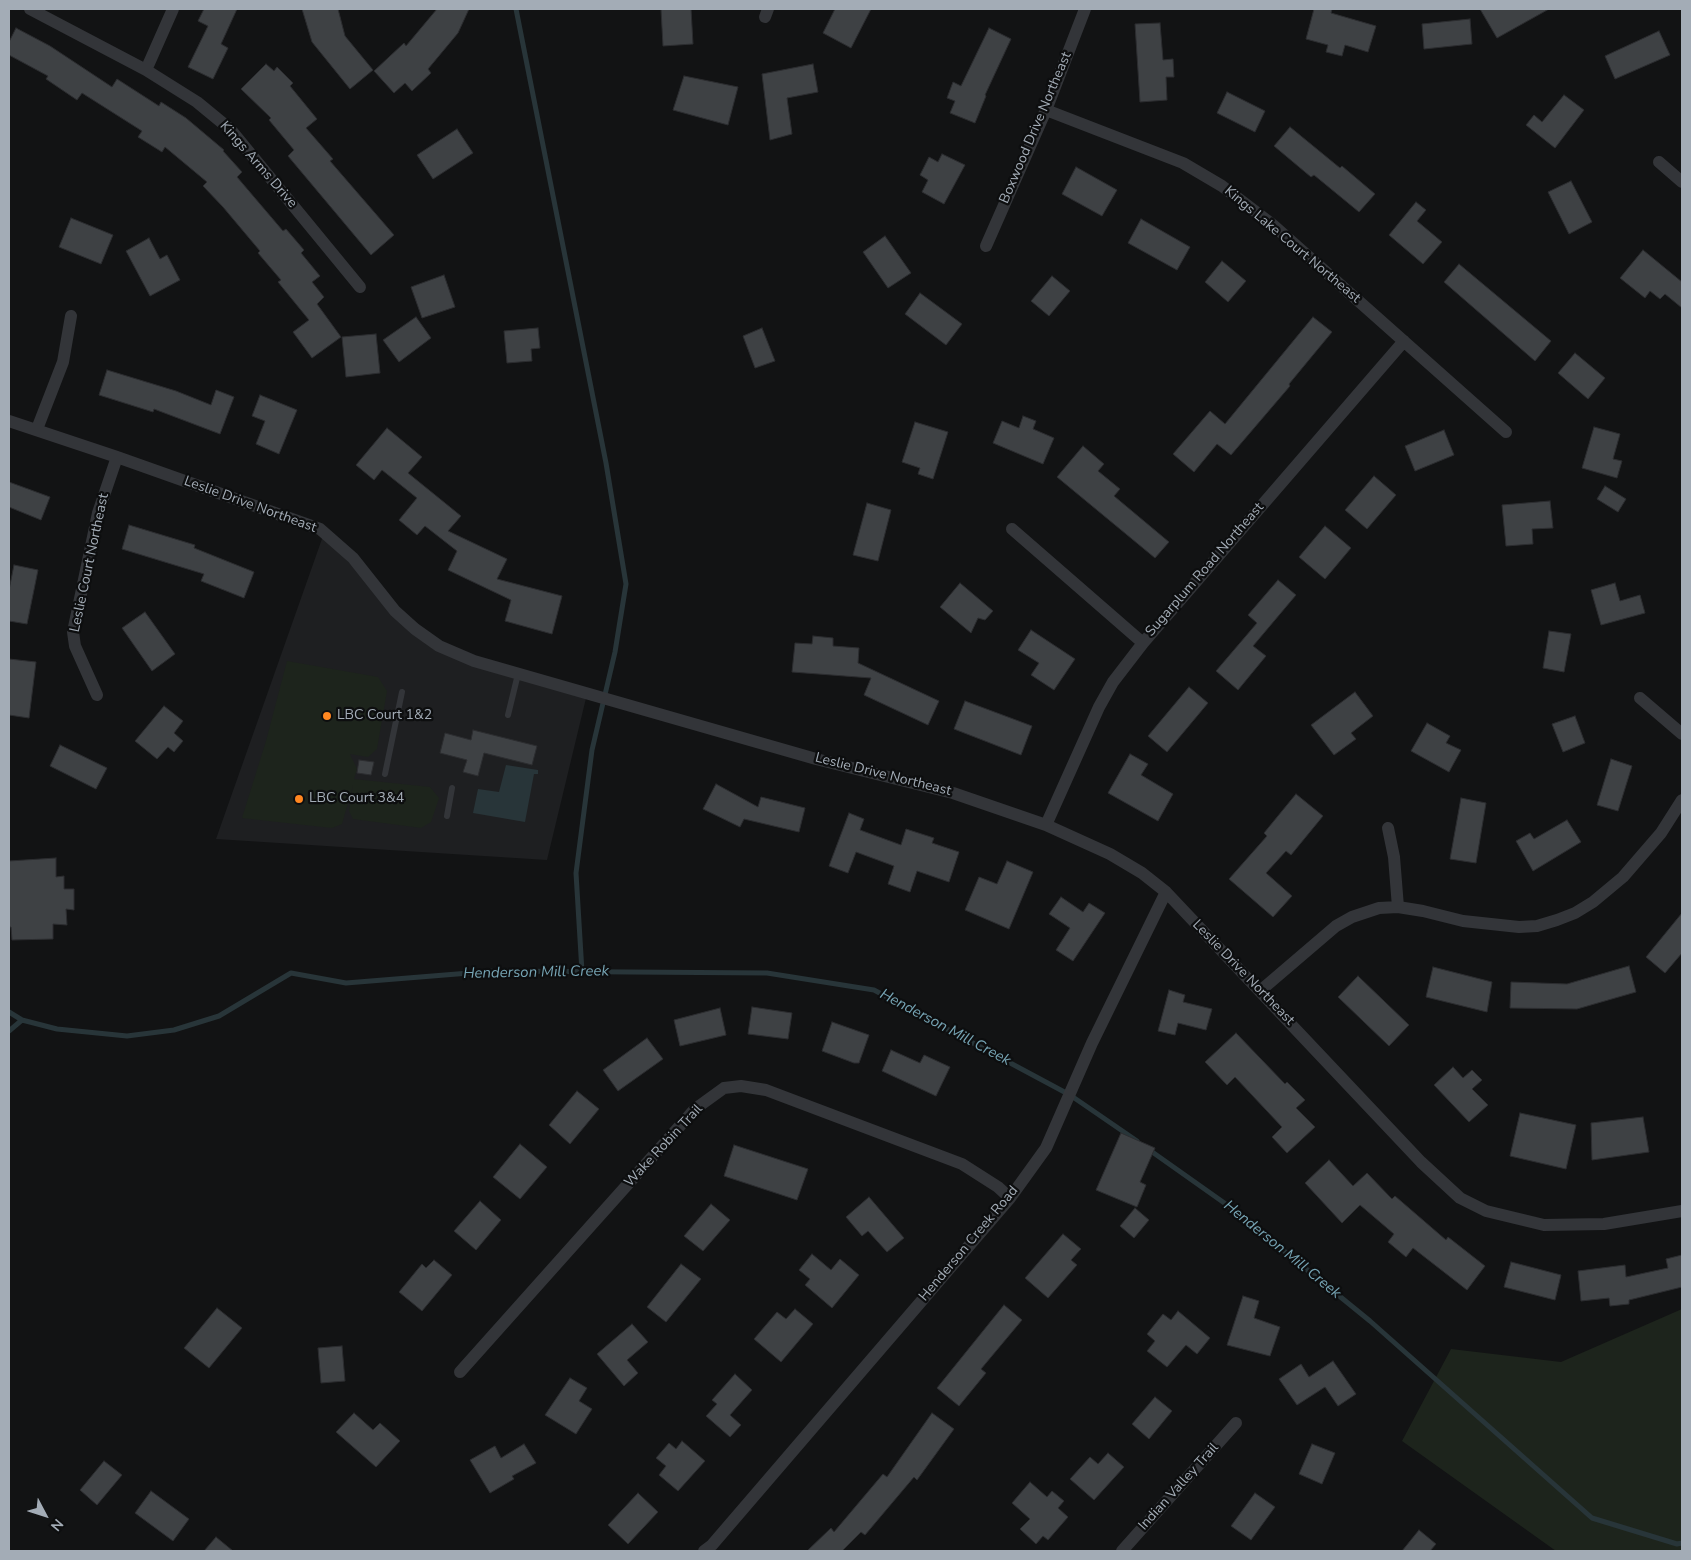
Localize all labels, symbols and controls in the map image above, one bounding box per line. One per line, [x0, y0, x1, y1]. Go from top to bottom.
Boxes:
street label: Boxwood Drive Northeast [996, 50, 1076, 206]
street label: Kings Arms Drive [216, 118, 300, 212]
street label: Kings Lake Court Northeast [1220, 183, 1364, 307]
street label: Leslie Drive Northeast [181, 473, 319, 537]
street label: Leslie Court Northeast [67, 492, 113, 634]
street label: Sugarplum Road Northeast [1142, 500, 1268, 640]
place label: LBC Court 1&2 [337, 708, 432, 724]
marker: LBC Court 1&2 [321, 710, 333, 722]
street label: Leslie Drive Northeast [813, 750, 953, 800]
place label: LBC Court 3&4 [309, 791, 404, 807]
marker: LBC Court 3&4 [293, 793, 305, 805]
street label: Leslie Drive Northeast [1188, 917, 1298, 1029]
water label: Henderson Mill Creek [463, 963, 609, 983]
water label: Henderson Mill Creek [876, 986, 1014, 1070]
street label: Wake Robin Trail [621, 1101, 707, 1191]
street label: Henderson Creek Road [916, 1183, 1022, 1305]
water label: Henderson Mill Creek [1220, 1197, 1344, 1303]
street label: Indian Valley Trail [1135, 1440, 1223, 1534]
north arrow [20, 1490, 70, 1540]
text: N [46, 1515, 68, 1535]

